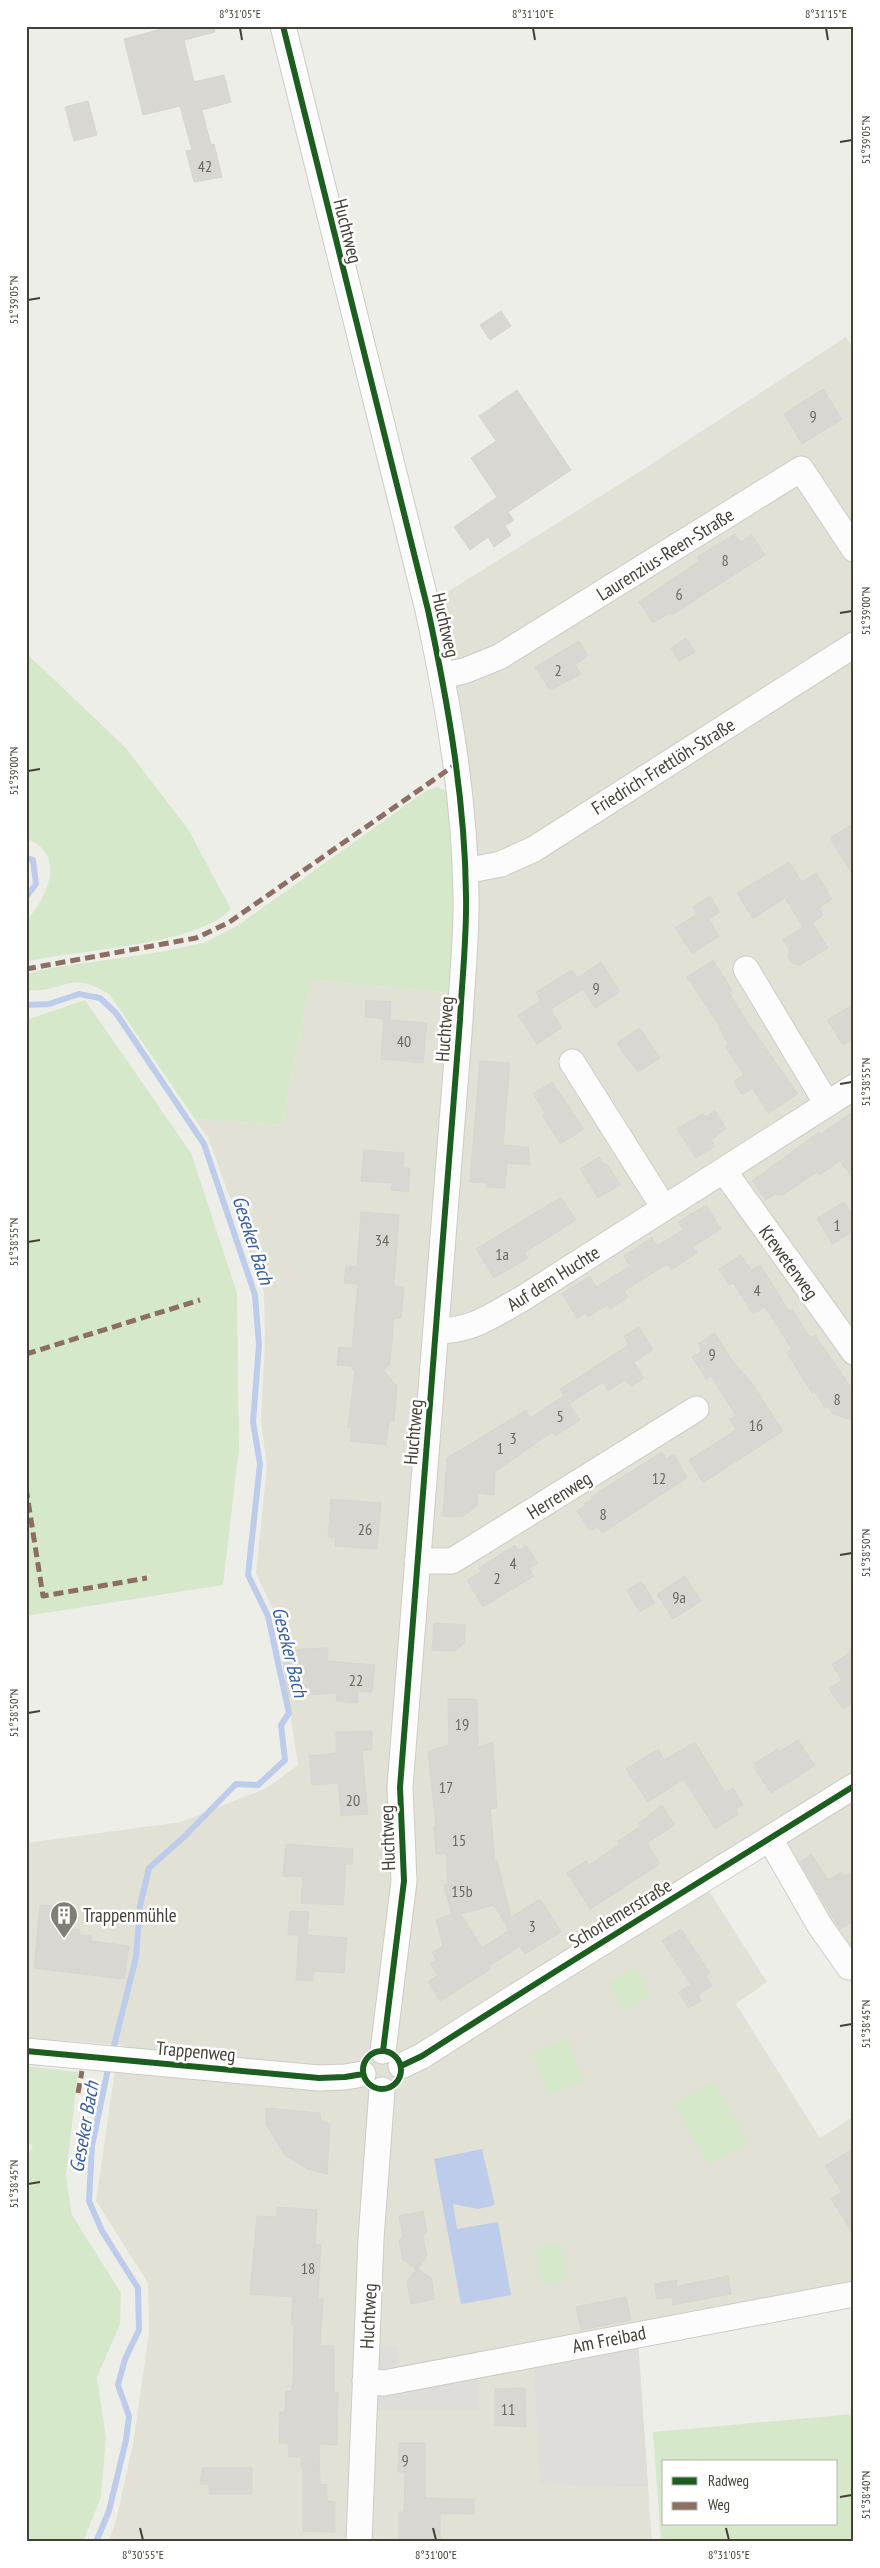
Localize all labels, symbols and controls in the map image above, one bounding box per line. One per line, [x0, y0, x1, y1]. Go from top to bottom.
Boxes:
text: 8°31'05"E [219, 6, 261, 21]
text: 8°31'10"E [512, 6, 554, 21]
text: 8°31'15"E [805, 6, 847, 21]
text: 51°39'05"N [858, 116, 873, 164]
house number: 42 [198, 156, 212, 176]
street label: Huchtweg [328, 196, 368, 266]
text: 51°39'05"N [6, 276, 21, 324]
house number: 9 [809, 406, 817, 426]
street label: Laurenzius-Reen-Straße [592, 502, 738, 606]
house number: 8 [721, 550, 729, 570]
house number: 6 [675, 584, 683, 604]
text: 51°39'00"N [858, 587, 873, 635]
street label: Huchtweg [427, 590, 465, 660]
house number: 2 [554, 660, 562, 680]
street label: Friedrich-Frettlöh-Straße [587, 712, 739, 820]
text: 51°39'00"N [6, 747, 21, 795]
house number: 9 [592, 978, 600, 998]
street label: Huchtweg [430, 995, 458, 1063]
house number: 40 [397, 1031, 411, 1051]
text: 51°38'55"N [858, 1058, 873, 1106]
water label: Geseker Bach [226, 1192, 280, 1289]
house number: 1 [833, 1215, 841, 1235]
text: 51°38'55"N [6, 1218, 21, 1266]
street label: Kreweterweg [754, 1220, 824, 1304]
house number: 34 [375, 1230, 389, 1250]
street label: Auf dem Huchte [502, 1240, 604, 1316]
house number: 1a [495, 1244, 509, 1264]
house number: 4 [753, 1280, 761, 1300]
house number: 9 [708, 1344, 716, 1364]
house number: 8 [833, 1389, 841, 1409]
street label: Huchtweg [398, 1398, 428, 1466]
house number: 5 [556, 1406, 564, 1426]
house number: 16 [749, 1415, 763, 1435]
house number: 3 [509, 1428, 517, 1448]
house number: 1 [496, 1438, 504, 1458]
street label: Herrenweg [522, 1466, 596, 1524]
house number: 12 [652, 1468, 666, 1488]
house number: 8 [599, 1504, 607, 1524]
house number: 26 [358, 1519, 372, 1539]
text: 51°38'50"N [858, 1529, 873, 1577]
house number: 4 [509, 1553, 517, 1573]
house number: 2 [493, 1568, 501, 1588]
house number: 9a [672, 1587, 686, 1607]
water label: Geseker Bach [266, 1604, 314, 1701]
house number: 22 [349, 1670, 363, 1690]
text: 51°38'50"N [6, 1689, 21, 1737]
house number: 19 [455, 1714, 469, 1734]
house number: 17 [439, 1777, 453, 1797]
house number: 20 [346, 1790, 360, 1810]
street label: Huchtweg [374, 1805, 400, 1871]
house number: 15 [452, 1830, 466, 1850]
street label: Schorlemerstraße [564, 1873, 676, 1953]
house number: 15b [451, 1881, 473, 1901]
building icon: Trappenmühle [49, 1900, 79, 1939]
place label: Trappenmühle [83, 1903, 177, 1927]
house number: 3 [528, 1916, 536, 1936]
text: 51°38'45"N [858, 2000, 873, 2048]
street label: Trappenweg [155, 2036, 237, 2066]
water label: Geseker Bach [63, 2078, 105, 2175]
text: 51°38'45"N [6, 2160, 21, 2208]
house number: 18 [301, 2258, 315, 2278]
street label: Huchtweg [354, 2283, 382, 2349]
street label: Am Freibad [570, 2320, 648, 2358]
house number: 11 [501, 2399, 515, 2419]
house number: 9 [401, 2450, 409, 2470]
legend [662, 2460, 838, 2526]
text: Radweg [708, 2471, 749, 2490]
text: 51°38'40"N [858, 2471, 873, 2519]
text: Weg [708, 2495, 730, 2514]
text: 8°30'55"E [122, 2547, 164, 2562]
text: 8°31'00"E [415, 2547, 457, 2562]
text: 8°31'05"E [708, 2547, 750, 2562]

